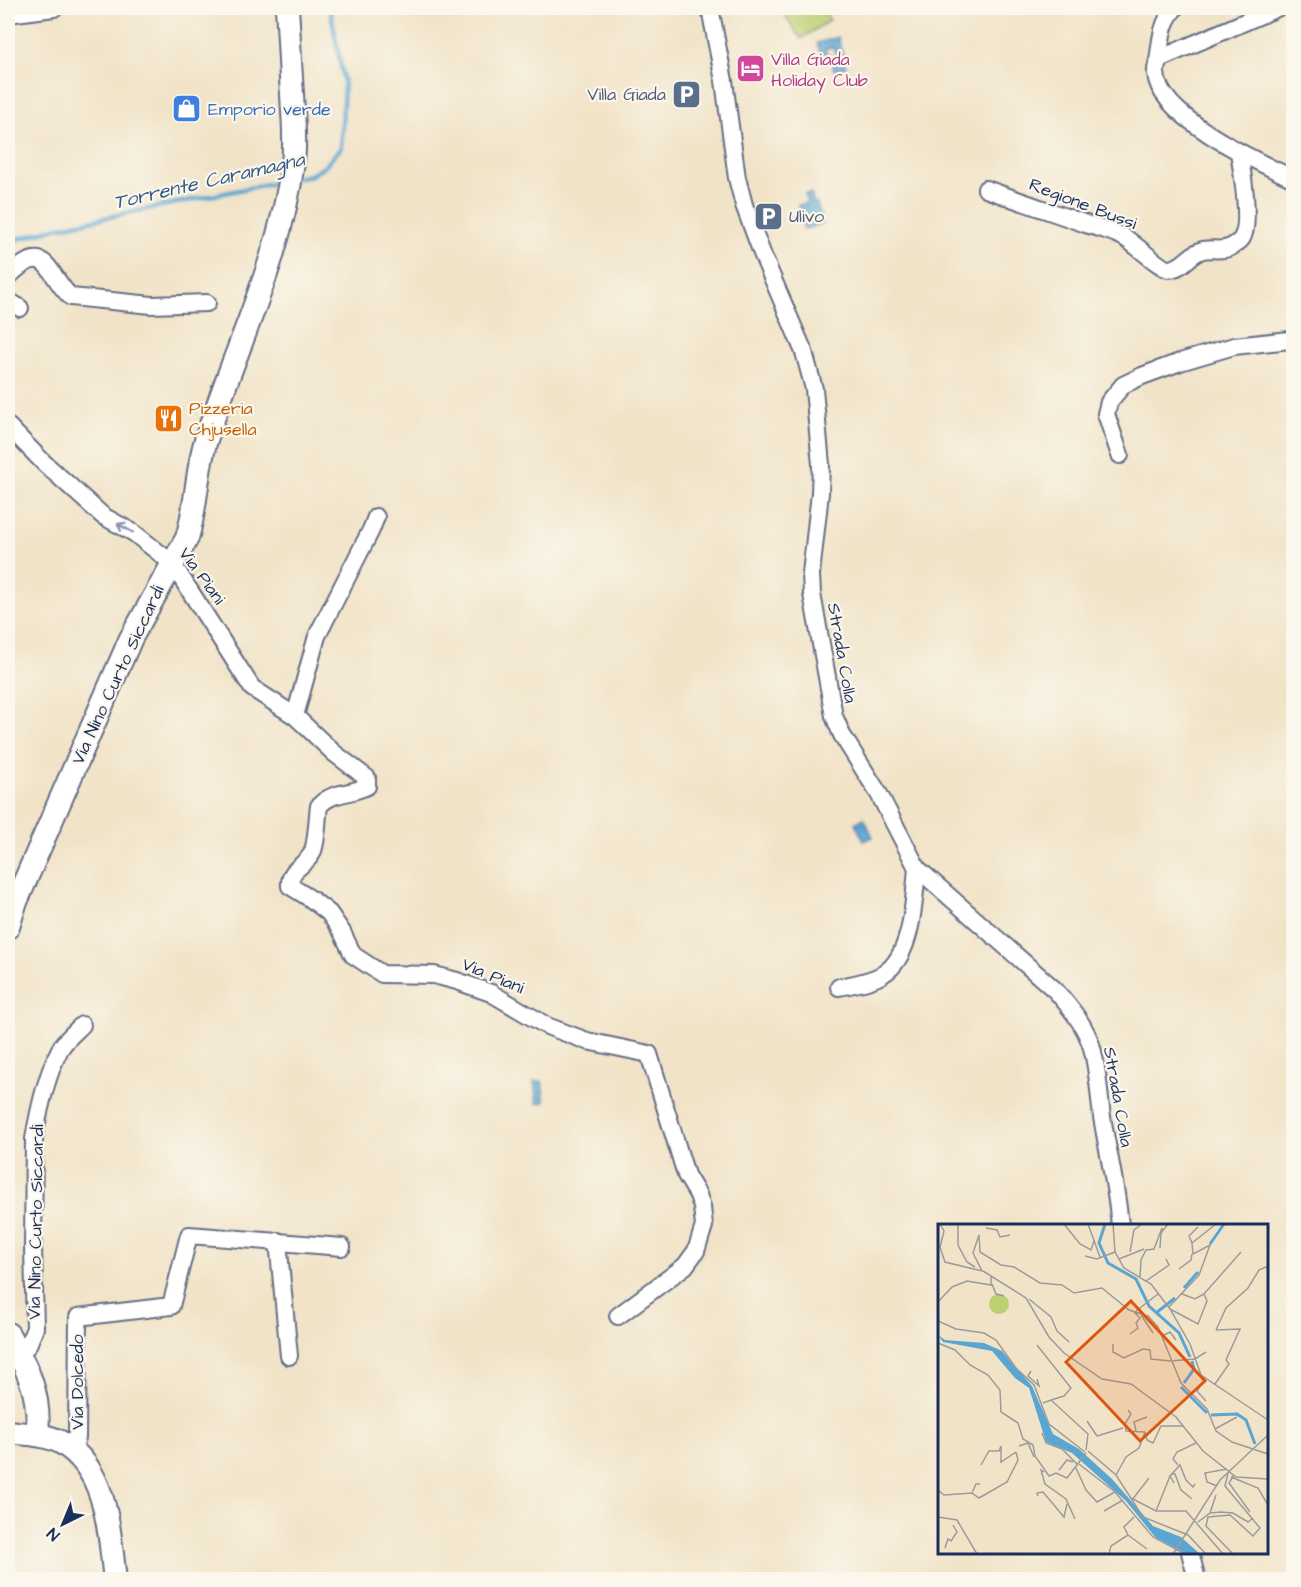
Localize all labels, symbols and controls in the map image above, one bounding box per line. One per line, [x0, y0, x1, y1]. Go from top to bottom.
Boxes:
place label: Villa Giada Holiday Club [771, 47, 868, 94]
hotel icon: Villa Giada Holiday Club [734, 53, 766, 85]
parking icon: Villa Giada [671, 78, 703, 110]
place label: Villa Giada [587, 82, 666, 107]
shop icon: Emporio verde [171, 93, 203, 125]
place label: Emporio verde [208, 97, 331, 122]
water label: Torrente Caramagna [111, 145, 308, 218]
street label: Regione Bussi [1025, 172, 1141, 237]
parking icon: Ulivo [752, 200, 784, 232]
place label: Ulivo [789, 204, 824, 229]
place label: Pizzeria Chjusella [189, 396, 257, 442]
restaurant icon: Pizzeria Chjusella [152, 402, 184, 434]
one-way arrow [117, 522, 134, 534]
street label: Via Piani [173, 542, 232, 610]
street label: Via Nino Curto Siccardi [65, 581, 171, 769]
street label: Strada Colla [821, 601, 863, 705]
street label: Via Piani [458, 952, 528, 1000]
street label: Strada Colla [1097, 1045, 1139, 1149]
street label: Via Nino Curto Siccardi [22, 1124, 50, 1320]
inset map [938, 1224, 1268, 1554]
street label: Via Dolcedo [65, 1334, 90, 1430]
north arrow [33, 1494, 93, 1554]
text: N [42, 1523, 65, 1546]

